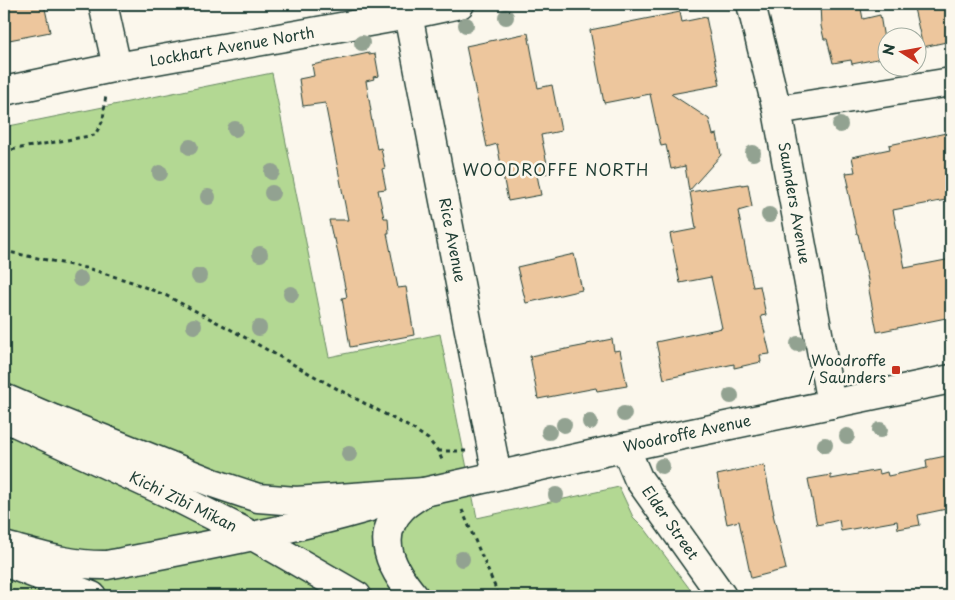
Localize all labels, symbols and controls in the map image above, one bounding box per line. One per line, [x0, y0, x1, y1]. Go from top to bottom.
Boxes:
street label: Lockhart Avenue North [148, 20, 316, 71]
north arrow [878, 28, 928, 78]
text: N [877, 42, 900, 57]
street label: Saunders Avenue [773, 140, 818, 265]
district label: WOODROFFE NORTH [463, 157, 649, 181]
street label: Rice Avenue [434, 195, 473, 284]
place label: Woodroffe / Saunders [808, 348, 886, 388]
marker: Woodroffe / Saunders [890, 364, 902, 376]
street label: Woodroffe Avenue [621, 408, 753, 457]
street label: Kichi Zībī Mīkan [126, 464, 242, 537]
street label: Elder Street [637, 480, 705, 564]

